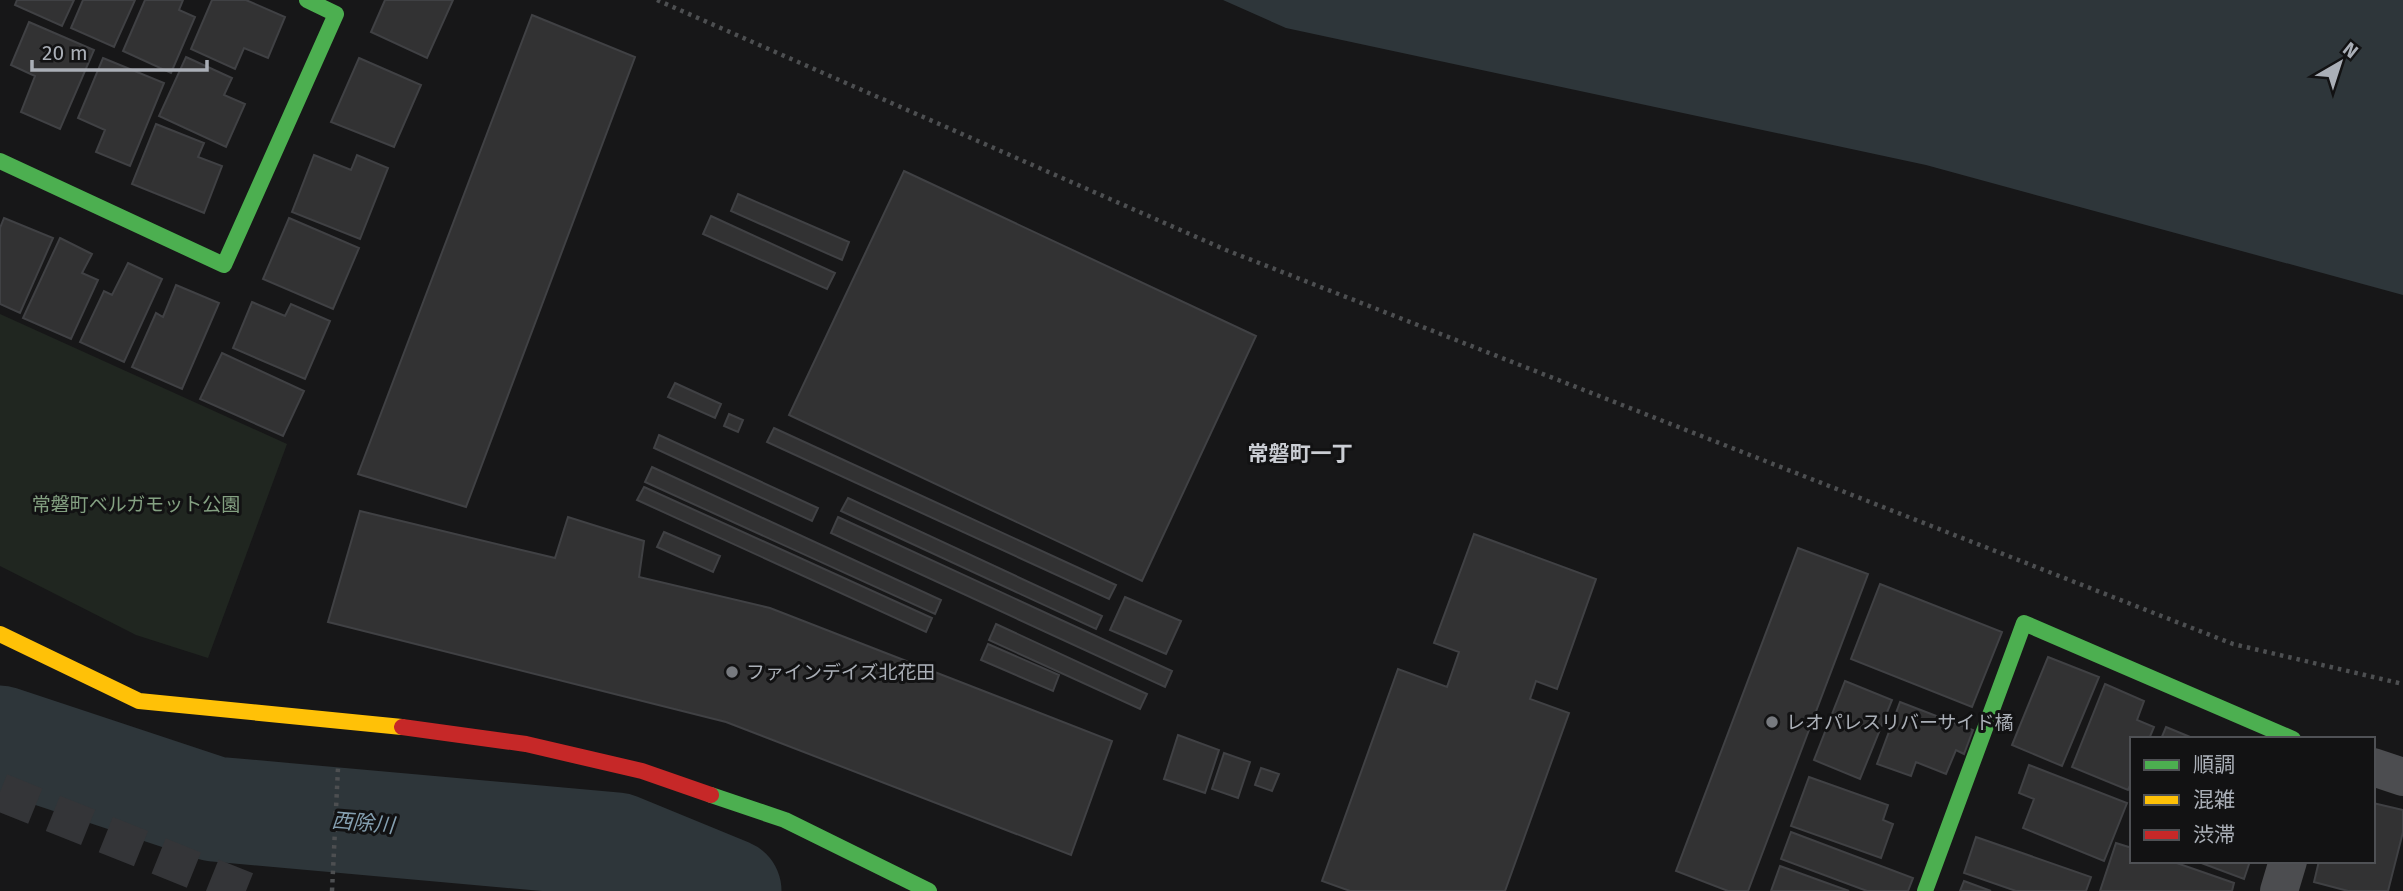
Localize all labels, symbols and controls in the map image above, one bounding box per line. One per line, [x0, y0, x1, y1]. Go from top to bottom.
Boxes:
scale bar [32, 28, 206, 72]
north arrow [2305, 28, 2375, 98]
text: N [2338, 37, 2363, 63]
text: 20 m [42, 40, 88, 66]
district label: 常磐町一丁 [1248, 441, 1353, 467]
park label: 常磐町ベルガモット公園 [32, 493, 240, 516]
place label: ファインデイズ北花田 [746, 661, 935, 684]
marker: ファインデイズ北花田 [724, 664, 740, 680]
place label: レオパレスリバーサイド橘 [1786, 711, 2014, 734]
marker: レオパレスリバーサイド橘 [1764, 714, 1780, 730]
legend [2130, 737, 2375, 863]
text: 順調 [2193, 752, 2235, 778]
text: 混雑 [2193, 787, 2235, 813]
water label: 西除川 [330, 807, 398, 839]
text: 渋滞 [2193, 822, 2235, 848]

